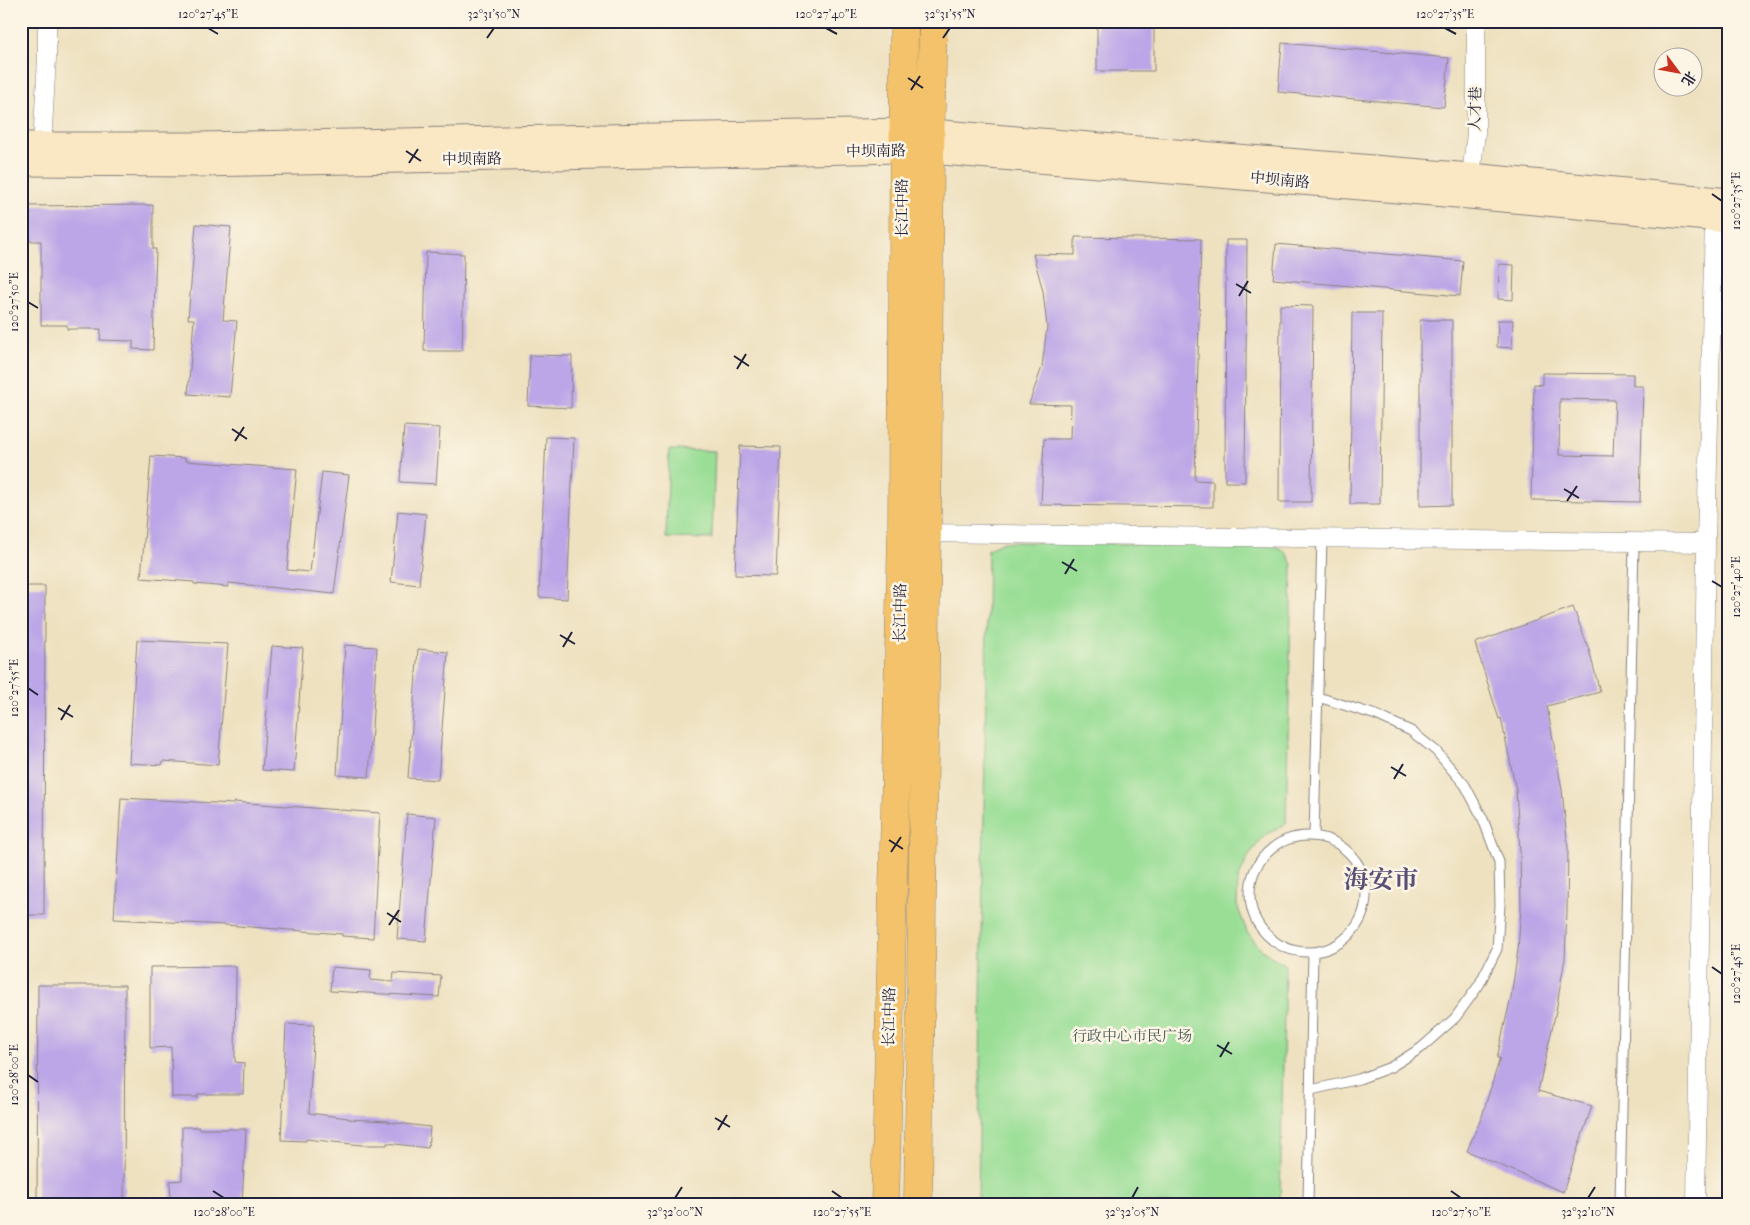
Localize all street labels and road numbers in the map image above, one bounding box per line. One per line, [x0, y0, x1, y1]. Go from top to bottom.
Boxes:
street label: 人才巷 [1466, 86, 1484, 132]
street label: 中坝南路 [846, 141, 906, 161]
street label: 中坝南路 [442, 149, 502, 169]
street label: 中坝南路 [1249, 168, 1311, 192]
street label: 长江中路 [893, 178, 911, 238]
street label: 长江中路 [890, 583, 910, 643]
street label: 长江中路 [879, 987, 899, 1047]

